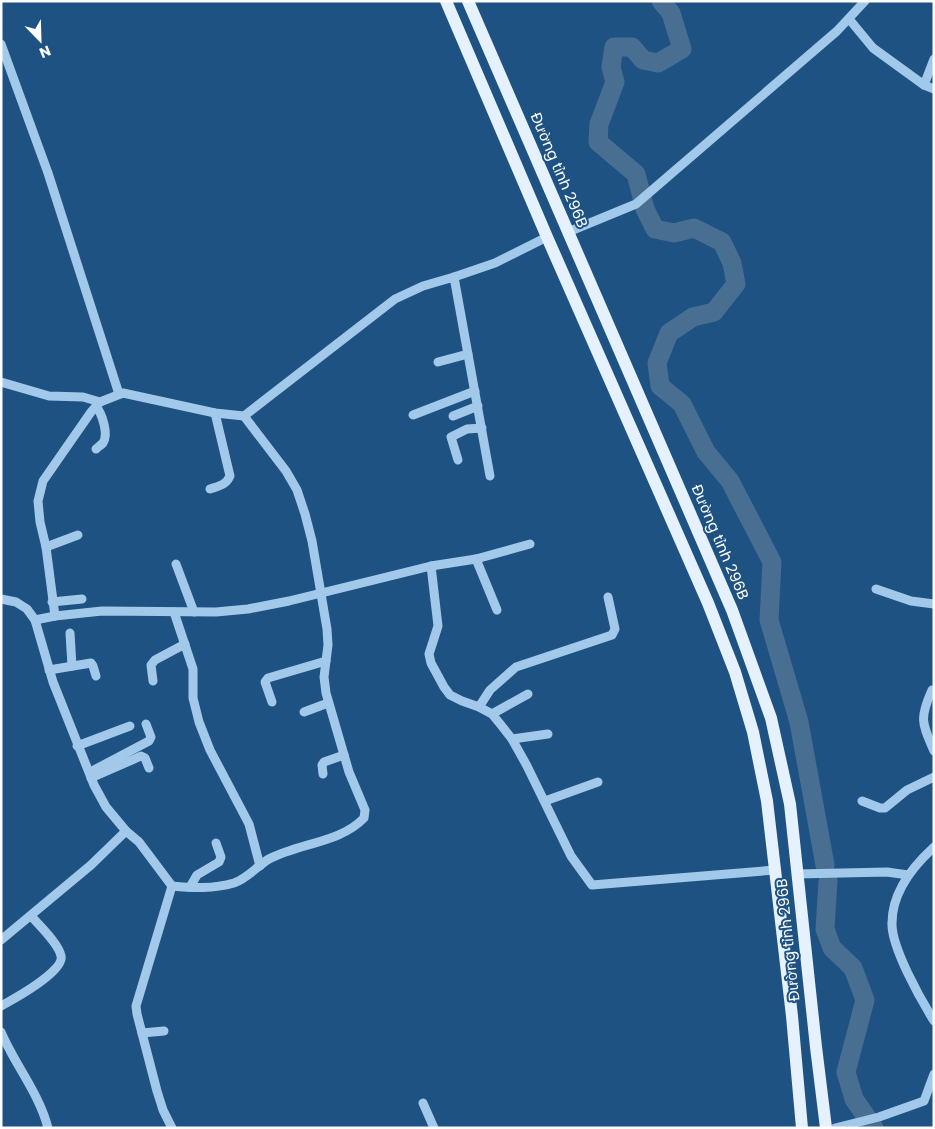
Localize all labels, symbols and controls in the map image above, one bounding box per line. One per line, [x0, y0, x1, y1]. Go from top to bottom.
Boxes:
north arrow [15, 15, 65, 65]
text: N [36, 41, 54, 63]
street label: Đường tỉnh 296B [526, 109, 593, 231]
street label: Đường tỉnh 296B [687, 481, 754, 603]
street label: Đường tỉnh 296B [771, 878, 804, 1002]

